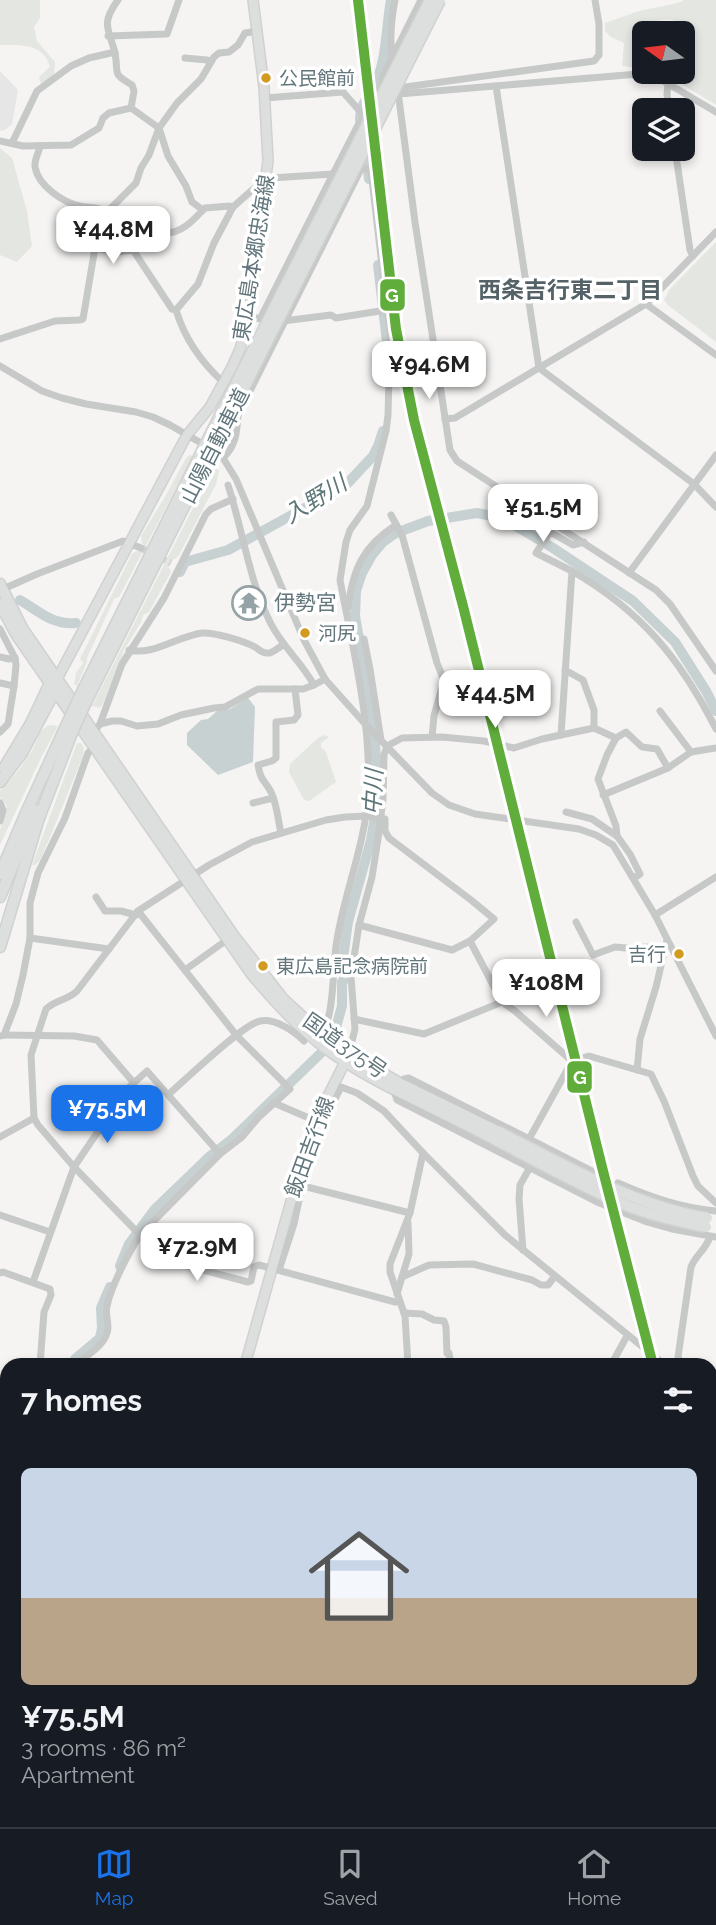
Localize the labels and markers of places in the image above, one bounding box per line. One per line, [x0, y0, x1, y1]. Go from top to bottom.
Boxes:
place label: 公民館前 [279, 67, 355, 89]
marker: 公民館前 [259, 71, 273, 85]
pin: ¥44.8M [56, 206, 170, 266]
pin: ¥94.6M [372, 342, 486, 401]
pin: ¥51.5M [486, 484, 600, 544]
temple icon: 伊勢宮 [230, 584, 268, 622]
place label: 伊勢宮 [274, 590, 337, 615]
place label: 河尻 [318, 622, 356, 644]
marker: 河尻 [298, 626, 312, 640]
pin: ¥44.5M [438, 670, 552, 730]
place label: 吉行 [628, 943, 666, 965]
marker: 吉行 [672, 947, 686, 961]
place label: 東広島記念病院前 [276, 955, 428, 977]
marker: 東広島記念病院前 [256, 959, 270, 973]
pin: ¥108M [497, 960, 595, 1019]
pin: ¥75.5M [50, 1086, 164, 1145]
pin: ¥72.9M [140, 1224, 254, 1283]

